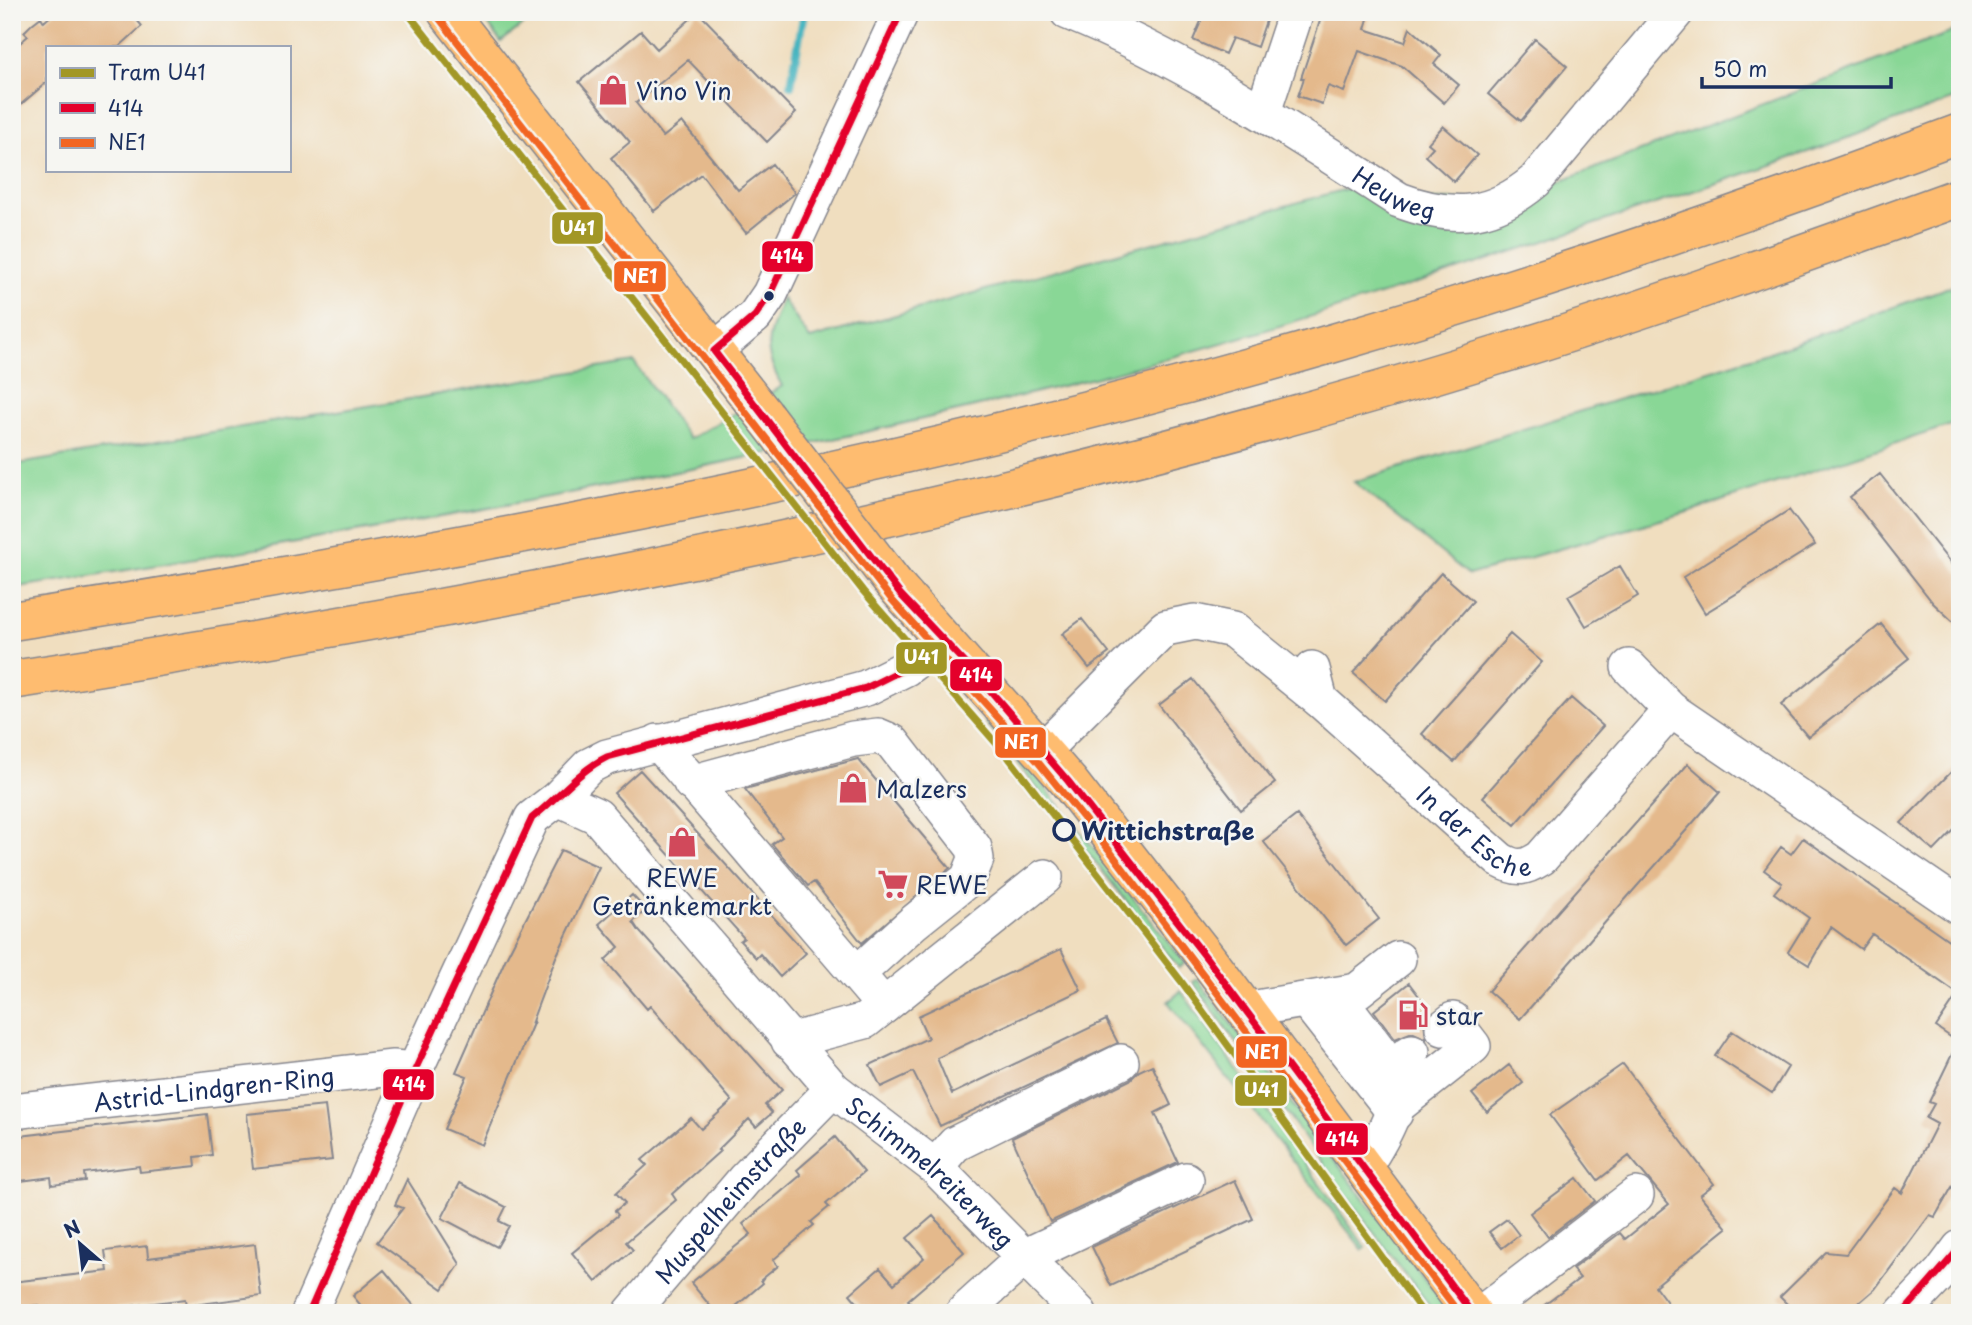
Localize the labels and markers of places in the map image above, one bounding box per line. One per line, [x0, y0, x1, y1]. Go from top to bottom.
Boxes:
place label: Vino Vin [636, 72, 732, 108]
shop icon: Vino Vin [596, 73, 630, 107]
unlabelled marker [762, 289, 776, 303]
place label: Malzers [876, 770, 967, 806]
shop icon: Malzers [836, 771, 870, 805]
place label: Wittichstraße [1081, 812, 1254, 848]
marker: Wittichstraße [1053, 819, 1075, 841]
shop icon: REWE Getränkemarkt [665, 825, 699, 859]
place label: REWE Getränkemarkt [592, 859, 772, 923]
place label: REWE [916, 866, 988, 902]
supermarket icon: REWE [876, 867, 910, 901]
place label: star [1436, 997, 1483, 1033]
fuel station icon: star [1396, 998, 1430, 1032]

